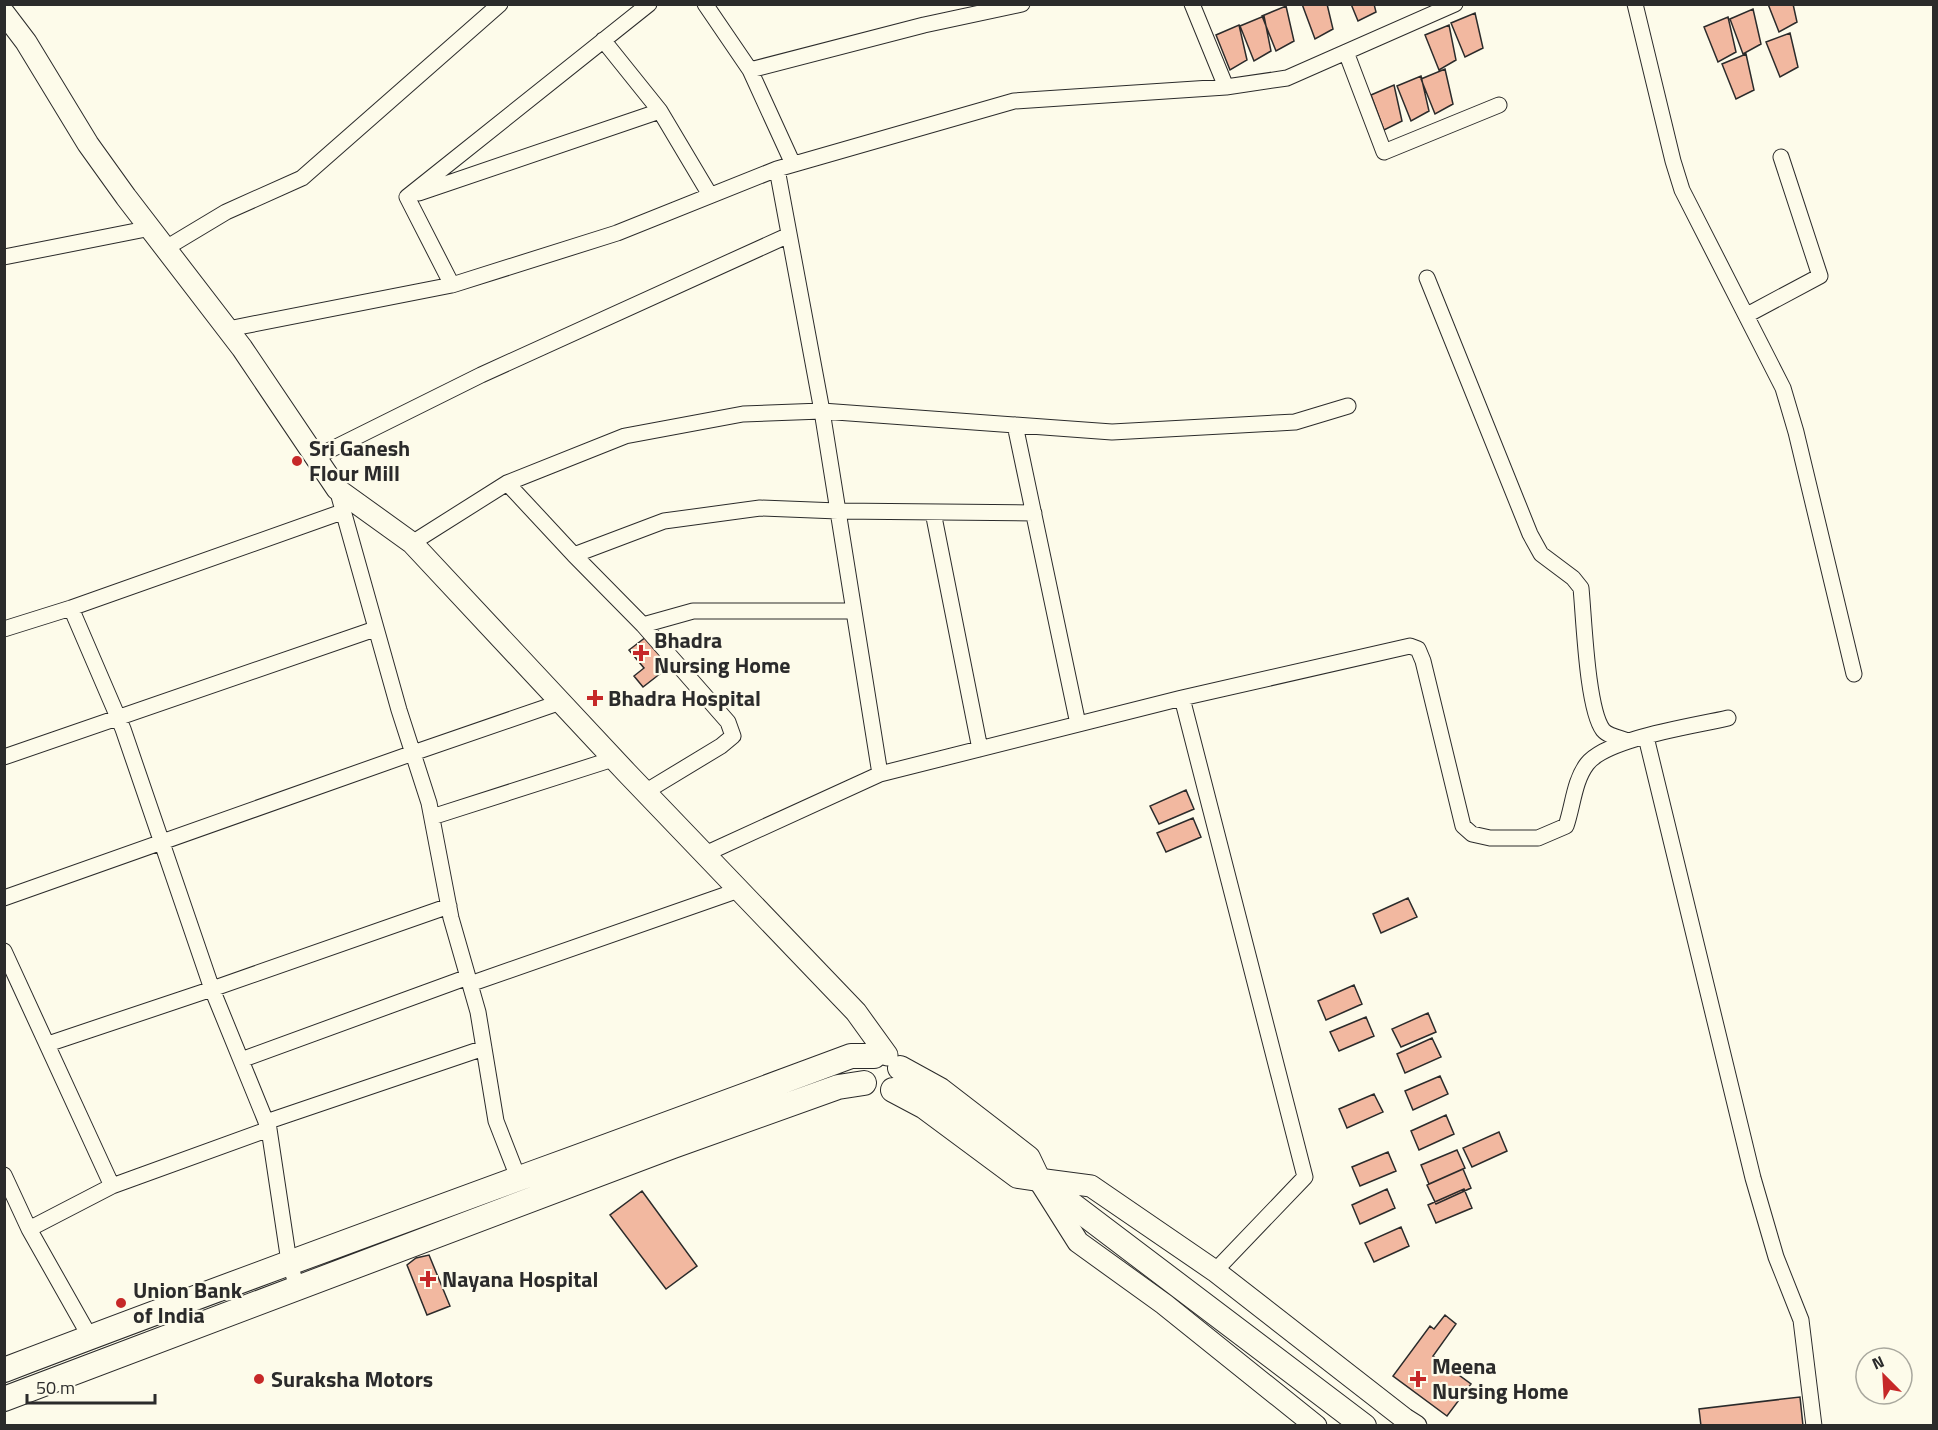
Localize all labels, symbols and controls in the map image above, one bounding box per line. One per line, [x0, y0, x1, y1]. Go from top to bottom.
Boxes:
place label: Sri Ganesh Flour Mill [309, 431, 410, 490]
marker: Sri Ganesh Flour Mill [290, 454, 304, 468]
place label: Bhadra Nursing Home [654, 623, 791, 682]
marker: Bhadra Nursing Home [632, 644, 650, 662]
place label: Bhadra Hospital [608, 681, 761, 715]
marker: Bhadra Hospital [586, 689, 604, 707]
place label: Nayana Hospital [442, 1262, 598, 1296]
marker: Nayana Hospital [419, 1270, 437, 1288]
place label: Union Bank of India [133, 1273, 243, 1332]
marker: Union Bank of India [114, 1296, 128, 1310]
north arrow [1854, 1346, 1914, 1406]
place label: Meena Nursing Home [1432, 1349, 1569, 1408]
text: N [1868, 1349, 1888, 1376]
place label: Suraksha Motors [271, 1362, 433, 1396]
scale bar [27, 1367, 154, 1405]
marker: Meena Nursing Home [1409, 1370, 1427, 1388]
marker: Suraksha Motors [252, 1372, 266, 1386]
text: 50 m [36, 1374, 75, 1401]

